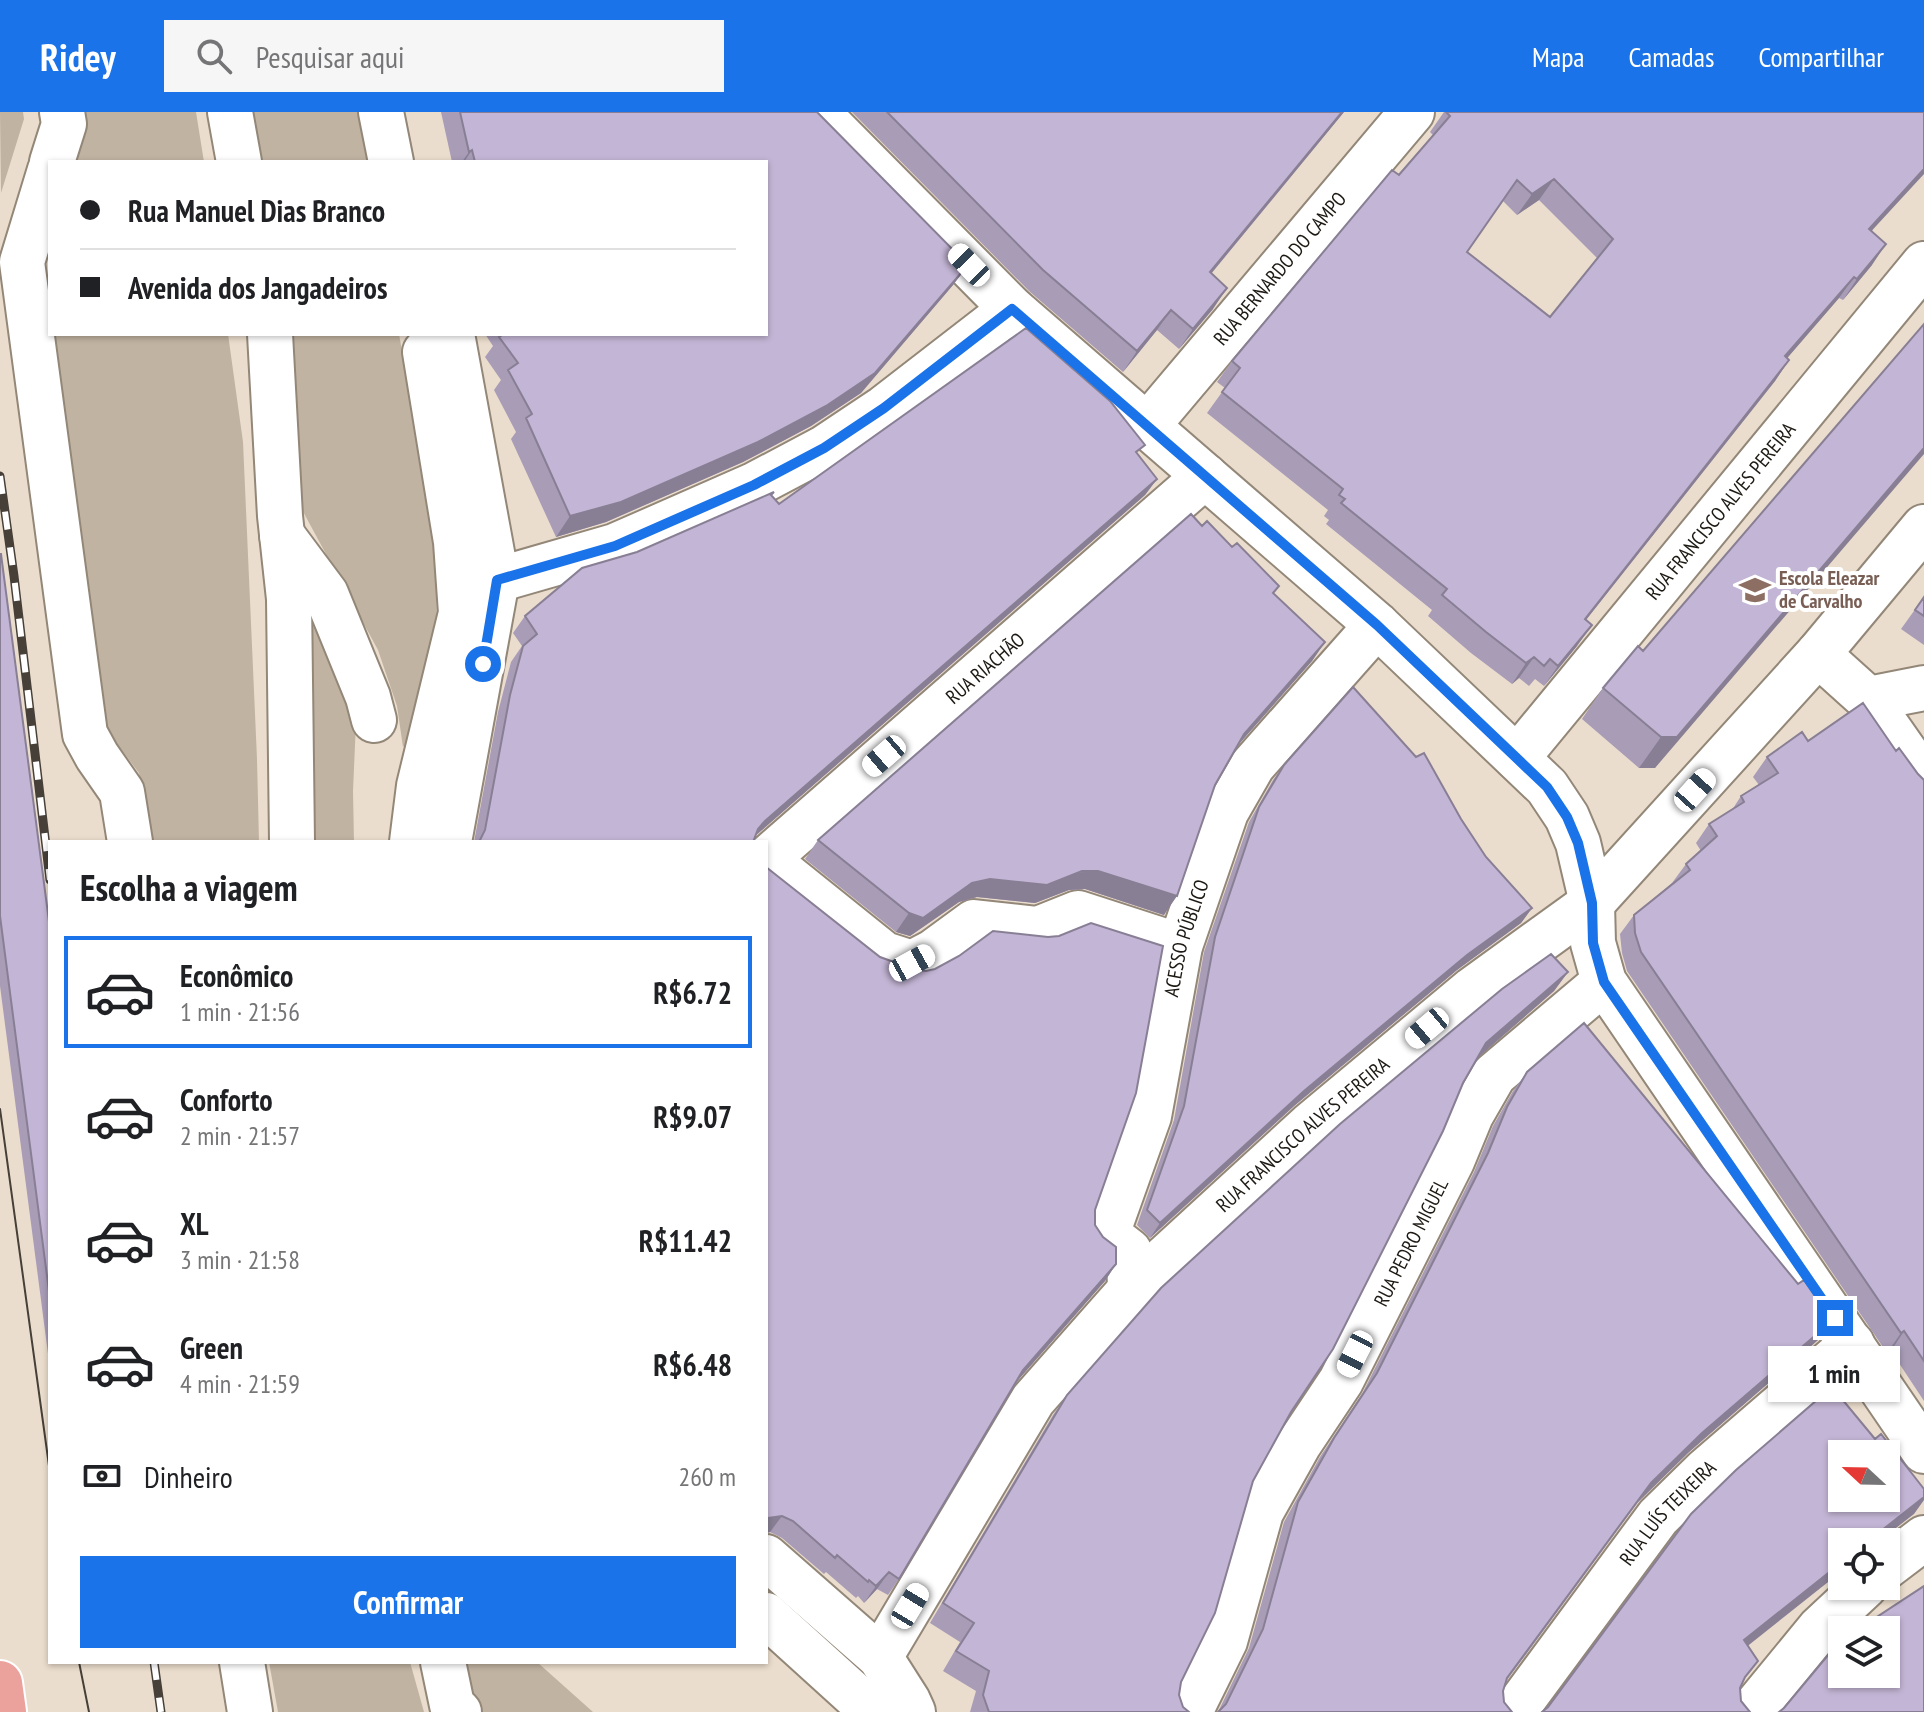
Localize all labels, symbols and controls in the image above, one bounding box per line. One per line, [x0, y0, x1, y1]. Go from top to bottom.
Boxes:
search box [164, 20, 724, 92]
text: Ridey [40, 32, 116, 81]
icon: search [192, 34, 236, 78]
text: Pesquisar aqui [256, 37, 405, 76]
text: Mapa [1532, 38, 1585, 75]
text: Camadas [1629, 38, 1714, 75]
text: Compartilhar [1758, 38, 1884, 75]
street label: RUA BERNARDO DO CAMPO [1208, 187, 1352, 351]
text: Rua Manuel Dias Branco [128, 191, 385, 230]
car [944, 239, 994, 291]
text: Avenida dos Jangadeiros [128, 268, 387, 307]
street label: RUA FRANCISCO ALVES PEREIRA [1640, 417, 1802, 605]
place label: Escola Eleazar de Carvalho [1779, 565, 1880, 614]
school or university icon: Escola Eleazar de Carvalho [1738, 573, 1772, 607]
street label: RUA RIACHÃO [940, 627, 1030, 710]
route start [465, 646, 501, 682]
car [858, 731, 910, 781]
car [1670, 764, 1720, 816]
text: Escolha a viagem [80, 864, 298, 911]
street label: ACESSO PÚBLICO [1158, 876, 1215, 999]
car [885, 941, 939, 985]
icon: car [84, 956, 156, 1028]
text: Econômico [180, 956, 293, 995]
text: R$6.72 [653, 973, 732, 1012]
text: 1 min · 21:56 [180, 995, 300, 1028]
car [1401, 1003, 1453, 1053]
street label: RUA FRANCISCO ALVES PEREIRA [1210, 1051, 1395, 1218]
icon: car [84, 1080, 156, 1152]
text: Conforto [180, 1080, 273, 1119]
text: R$9.07 [653, 1097, 732, 1136]
text: 2 min · 21:57 [180, 1119, 300, 1152]
street label: RUA PEDRO MIGUEL [1368, 1173, 1454, 1311]
icon: car [84, 1204, 156, 1276]
text: XL [180, 1204, 209, 1243]
text: R$11.42 [639, 1221, 732, 1260]
text: 3 min · 21:58 [180, 1243, 300, 1276]
route end [1817, 1300, 1853, 1336]
car [1333, 1327, 1377, 1381]
icon: car [84, 1328, 156, 1400]
text: Green [180, 1328, 243, 1367]
text: R$6.48 [653, 1345, 732, 1384]
callout: 1 min [1769, 1346, 1901, 1402]
text: 1 min [1808, 1357, 1860, 1390]
text: 4 min · 21:59 [180, 1367, 300, 1400]
north arrow [1828, 1440, 1900, 1512]
map controls [1828, 1440, 1900, 1688]
icon: cash [80, 1454, 124, 1498]
street label: RUA LUÍS TEIXEIRA [1614, 1454, 1722, 1570]
text: Dinheiro [144, 1457, 233, 1496]
text: 260 m [678, 1460, 736, 1493]
button: locate [1828, 1528, 1900, 1600]
button: Confirmar [80, 1556, 736, 1648]
car [887, 1579, 933, 1633]
button: layers [1828, 1616, 1900, 1688]

